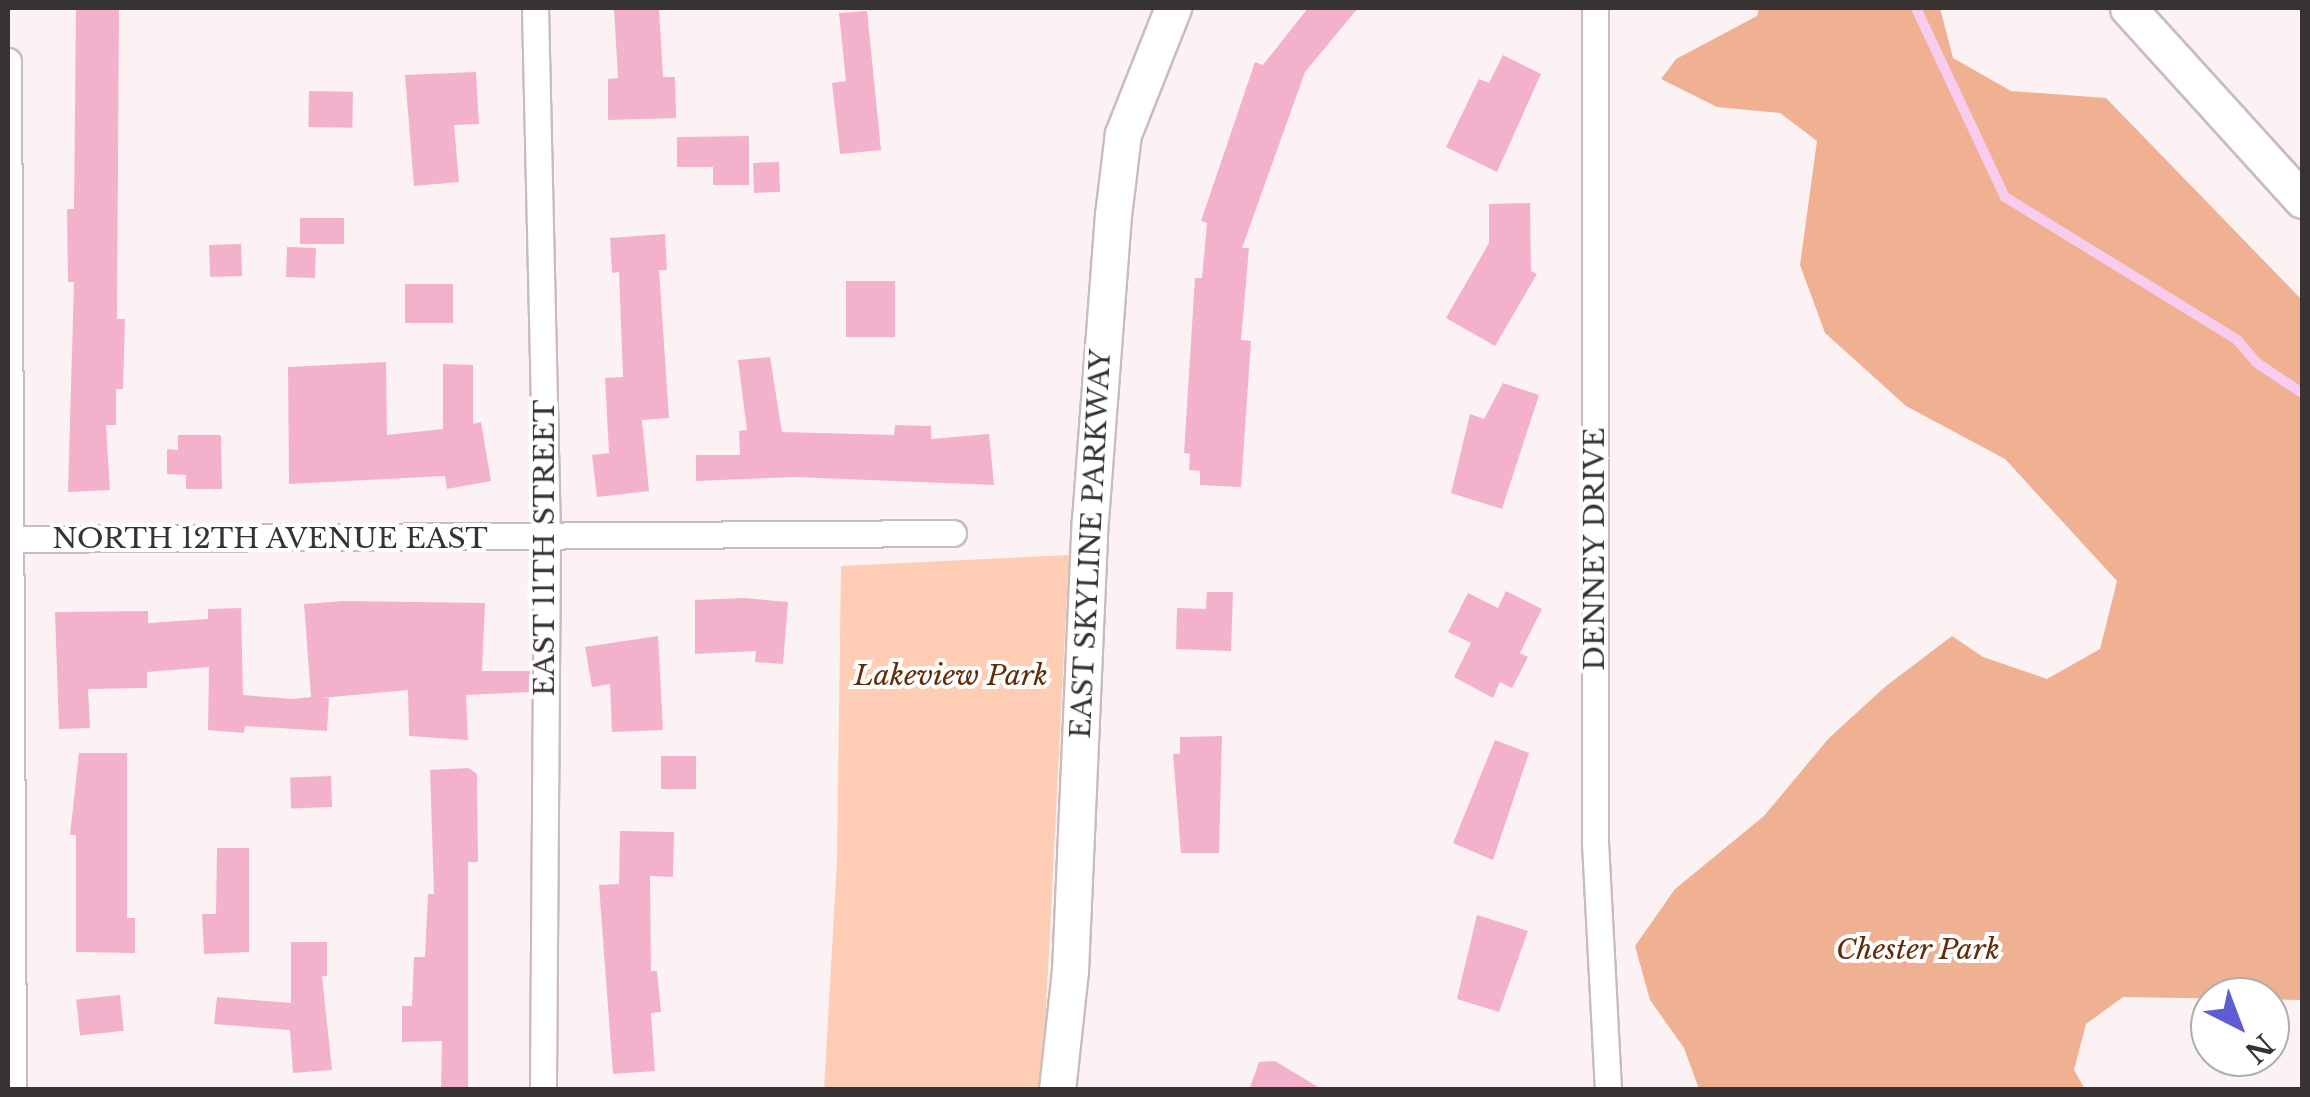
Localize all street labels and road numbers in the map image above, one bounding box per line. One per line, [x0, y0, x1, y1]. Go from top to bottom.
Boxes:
street label: EAST SKYLINE PARKWAY [1064, 348, 1118, 740]
street label: EAST 11TH STREET [528, 399, 562, 697]
street label: DENNEY DRIVE [1578, 427, 1612, 671]
street label: NORTH 12TH AVENUE EAST [52, 522, 488, 556]

